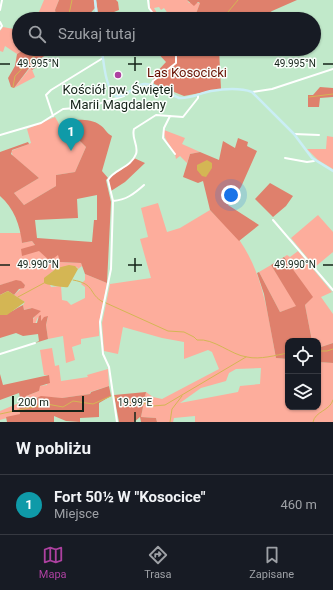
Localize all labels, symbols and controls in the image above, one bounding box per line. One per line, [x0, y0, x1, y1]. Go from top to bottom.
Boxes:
search box [12, 12, 321, 56]
icon: search [26, 23, 48, 45]
text: Szukaj tutaj [58, 25, 136, 43]
text: 49.995°N [17, 58, 59, 69]
text: 49.995°N [274, 58, 316, 69]
park label: Las Kosocicki [147, 65, 227, 80]
marker: Kościół pw. Świętej Marii Magdaleny [113, 70, 123, 80]
place label: Kościół pw. Świętej Marii Magdaleny [63, 82, 173, 112]
pin: 1 [58, 118, 84, 151]
your location [221, 185, 241, 205]
text: 49.990°N [17, 259, 59, 270]
text: 49.990°N [274, 259, 316, 270]
map controls [285, 338, 321, 410]
button: locate [285, 338, 321, 374]
button: layers [285, 374, 321, 410]
scale bar [12, 394, 84, 413]
text: 200 m [18, 396, 49, 409]
text: 19.99°E [118, 397, 153, 408]
text: W pobliżu [16, 438, 91, 458]
text: Fort 50½ W "Kosocice" [54, 488, 206, 506]
text: 1 [25, 497, 33, 512]
text: 460 m [280, 497, 317, 512]
text: Miejsce [54, 506, 99, 521]
tab: Mapa [39, 544, 67, 581]
tab: Trasa [144, 544, 172, 581]
tab: Zapisane [249, 544, 294, 581]

